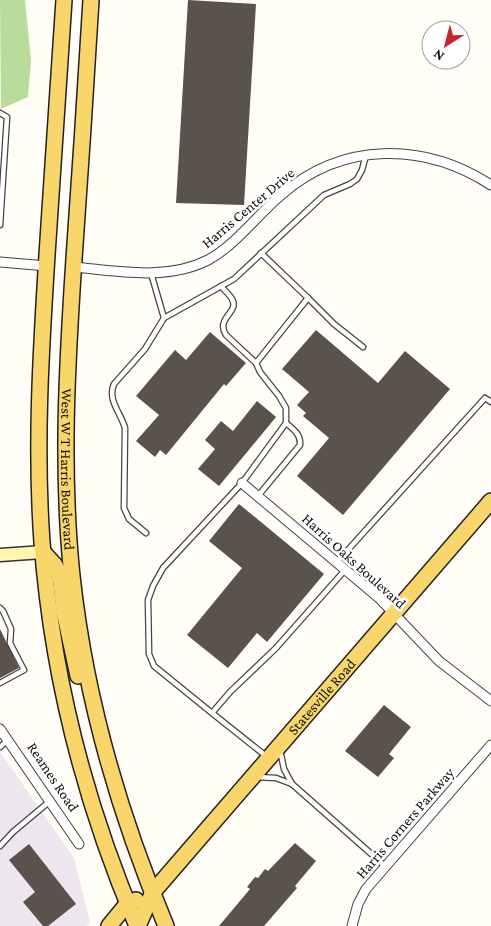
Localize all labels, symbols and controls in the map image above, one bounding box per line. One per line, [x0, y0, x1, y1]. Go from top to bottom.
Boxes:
north arrow [421, 20, 471, 70]
text: N [429, 46, 447, 65]
street label: Harris Center Drive [199, 164, 298, 251]
street label: West W T Harris Boulevard [58, 388, 78, 551]
street label: Harris Oaks Boulevard [299, 510, 409, 612]
street label: Statesville Road [285, 656, 359, 738]
street label: Reames Road [24, 740, 82, 814]
street label: Harris Corners Parkway [353, 764, 458, 882]

